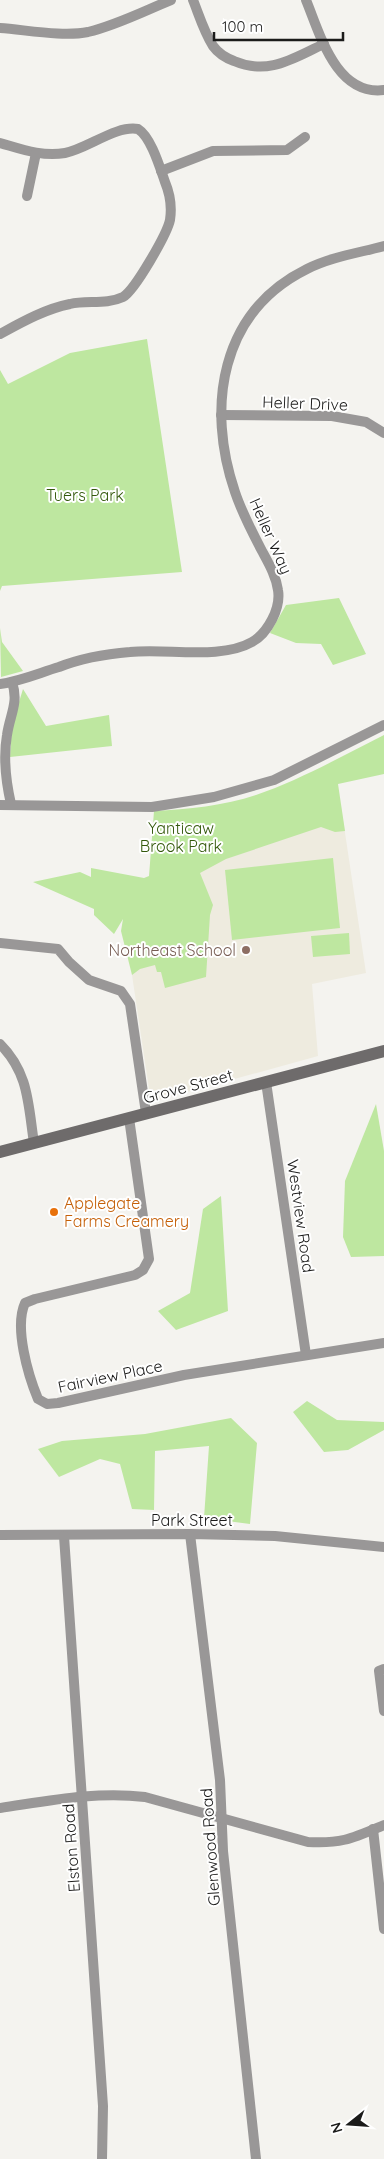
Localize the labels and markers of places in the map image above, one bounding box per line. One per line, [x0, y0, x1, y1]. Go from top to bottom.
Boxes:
place label: Northeast School [109, 940, 236, 960]
marker: Northeast School [240, 944, 252, 956]
place label: Applegate Farms Creamery [64, 1193, 189, 1231]
marker: Applegate Farms Creamery [48, 1206, 60, 1218]

